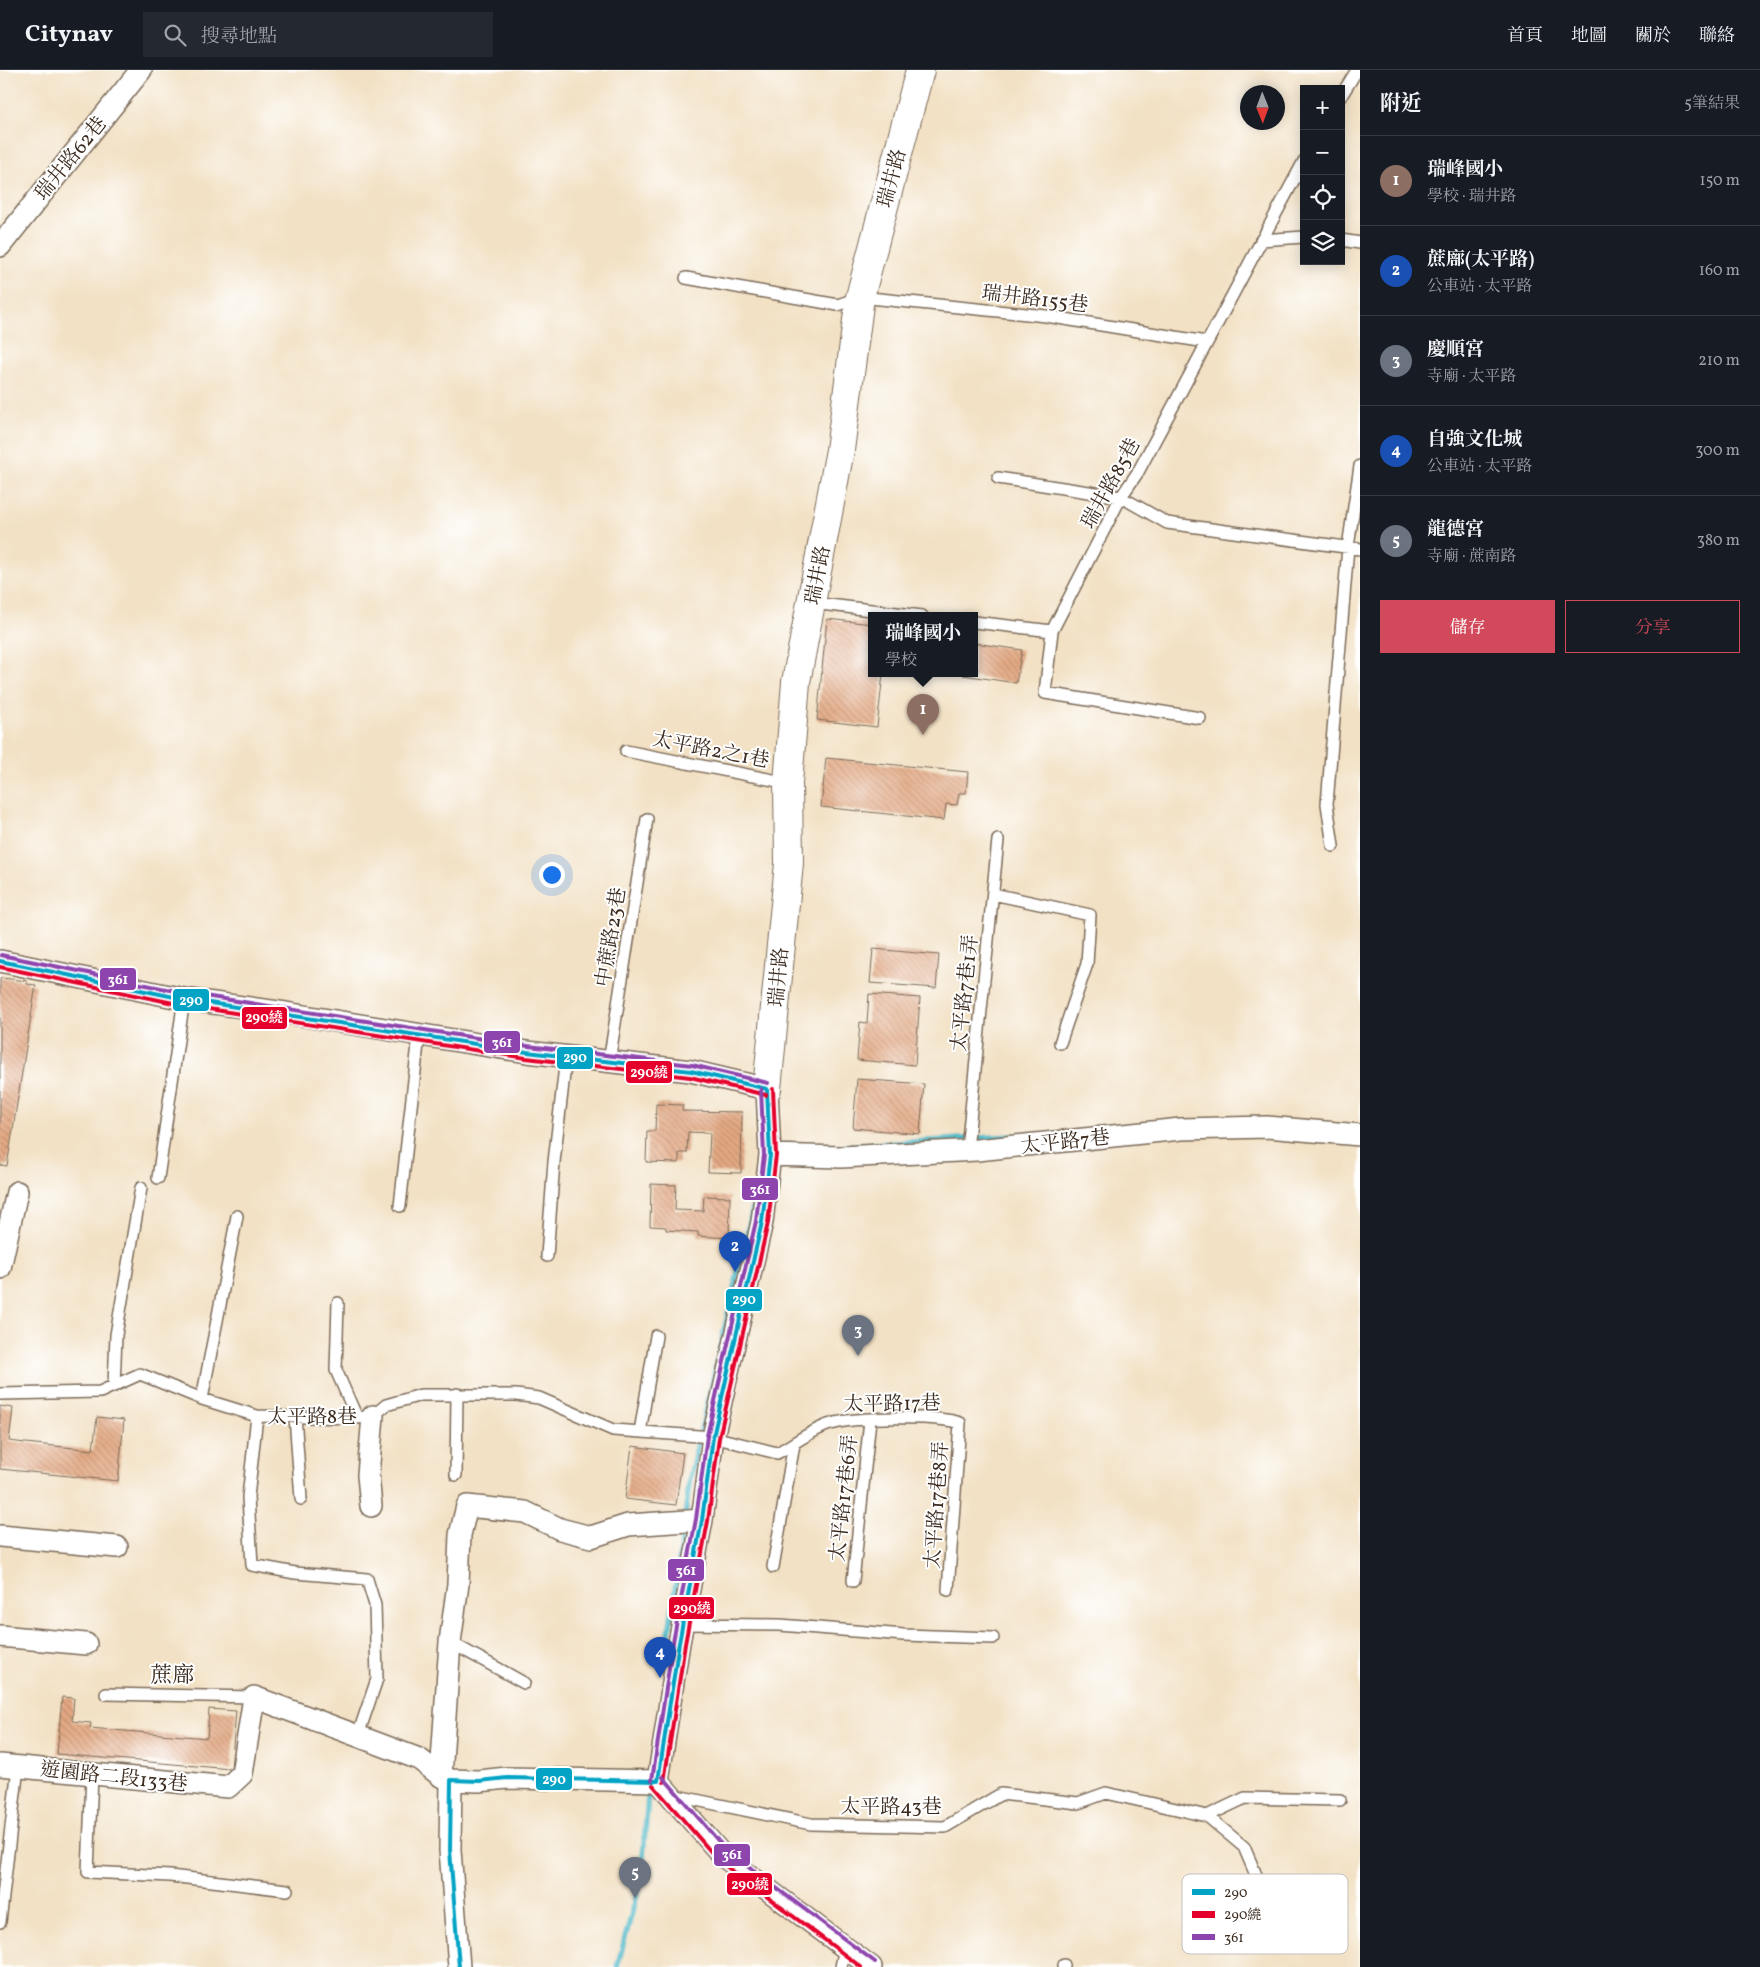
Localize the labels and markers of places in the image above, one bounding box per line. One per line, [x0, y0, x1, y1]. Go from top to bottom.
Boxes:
pin: 1 [907, 694, 939, 735]
pin: 2 [719, 1231, 751, 1272]
pin: 3 [842, 1315, 874, 1356]
pin: 4 [644, 1637, 676, 1678]
pin: 5 [619, 1857, 651, 1898]

